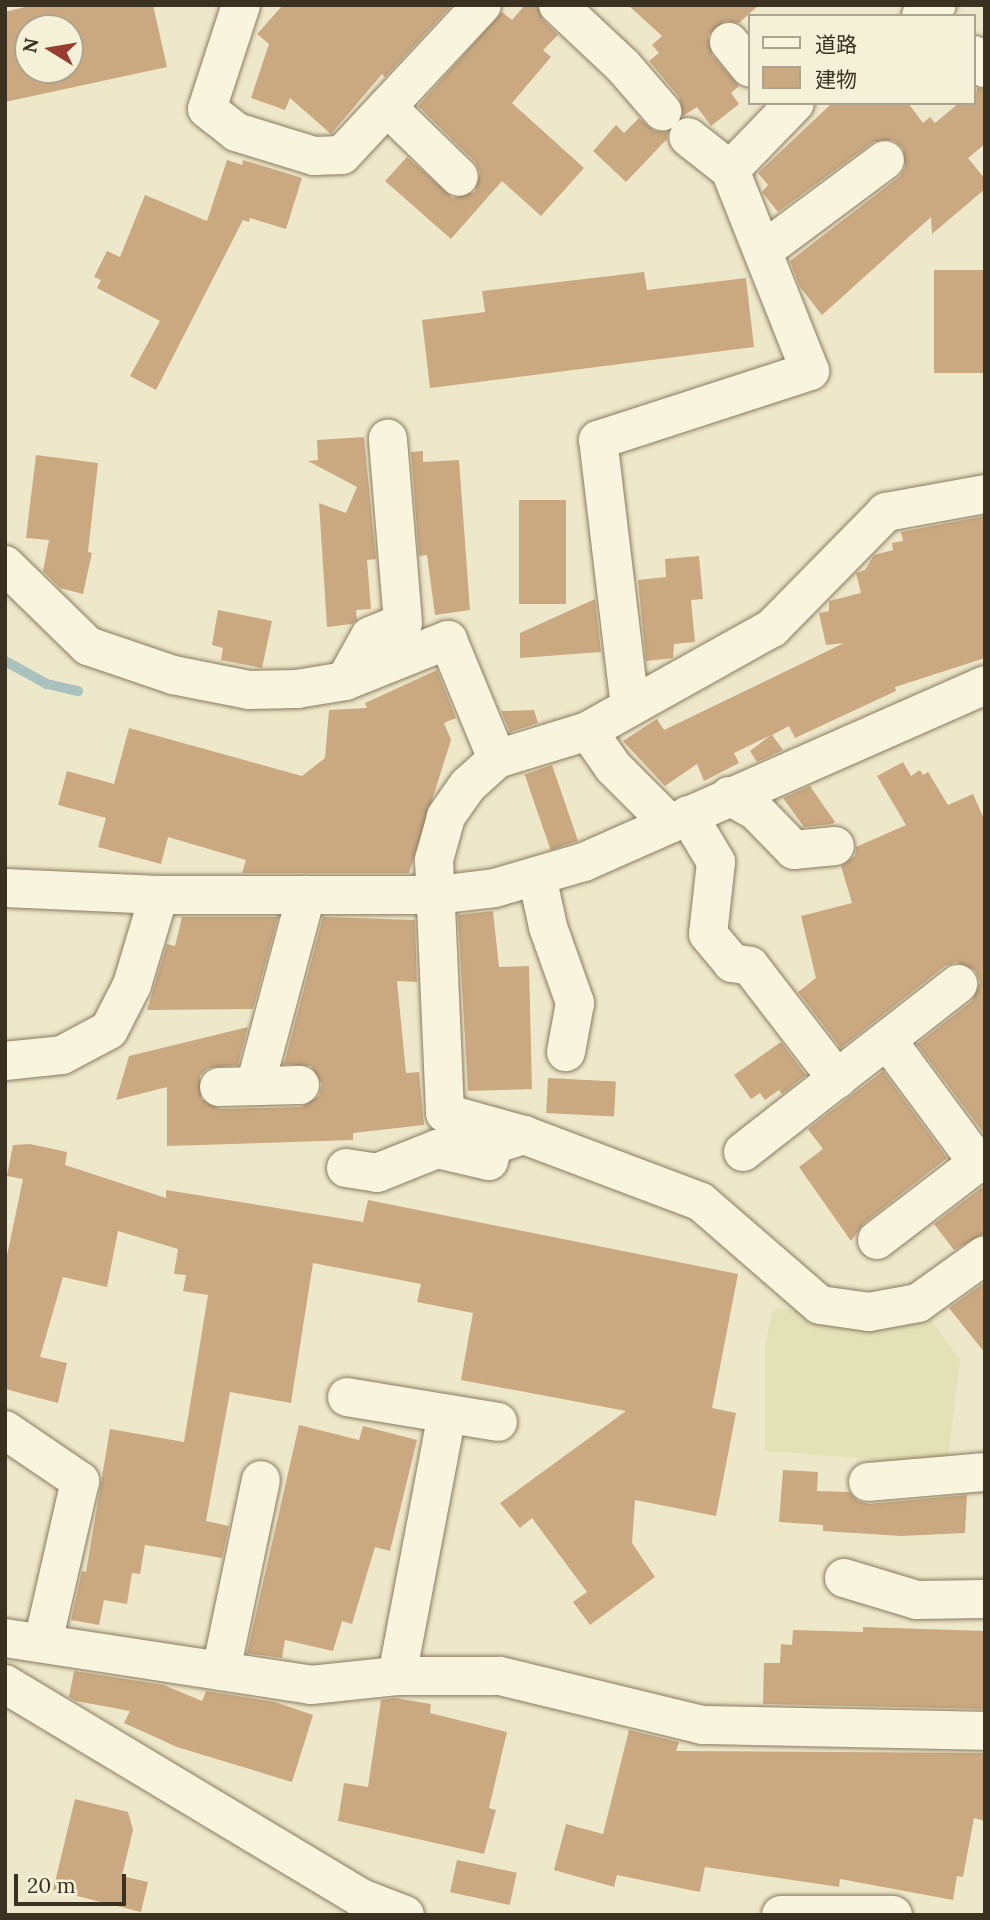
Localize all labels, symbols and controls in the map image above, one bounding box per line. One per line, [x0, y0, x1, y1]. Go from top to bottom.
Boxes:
north arrow [14, 14, 84, 84]
legend [748, 14, 976, 105]
text: 道路 [815, 31, 857, 58]
text: N [17, 36, 44, 55]
text: 建物 [815, 66, 857, 93]
scale bar [18, 1860, 130, 1904]
text: 20 m [27, 1872, 76, 1899]

